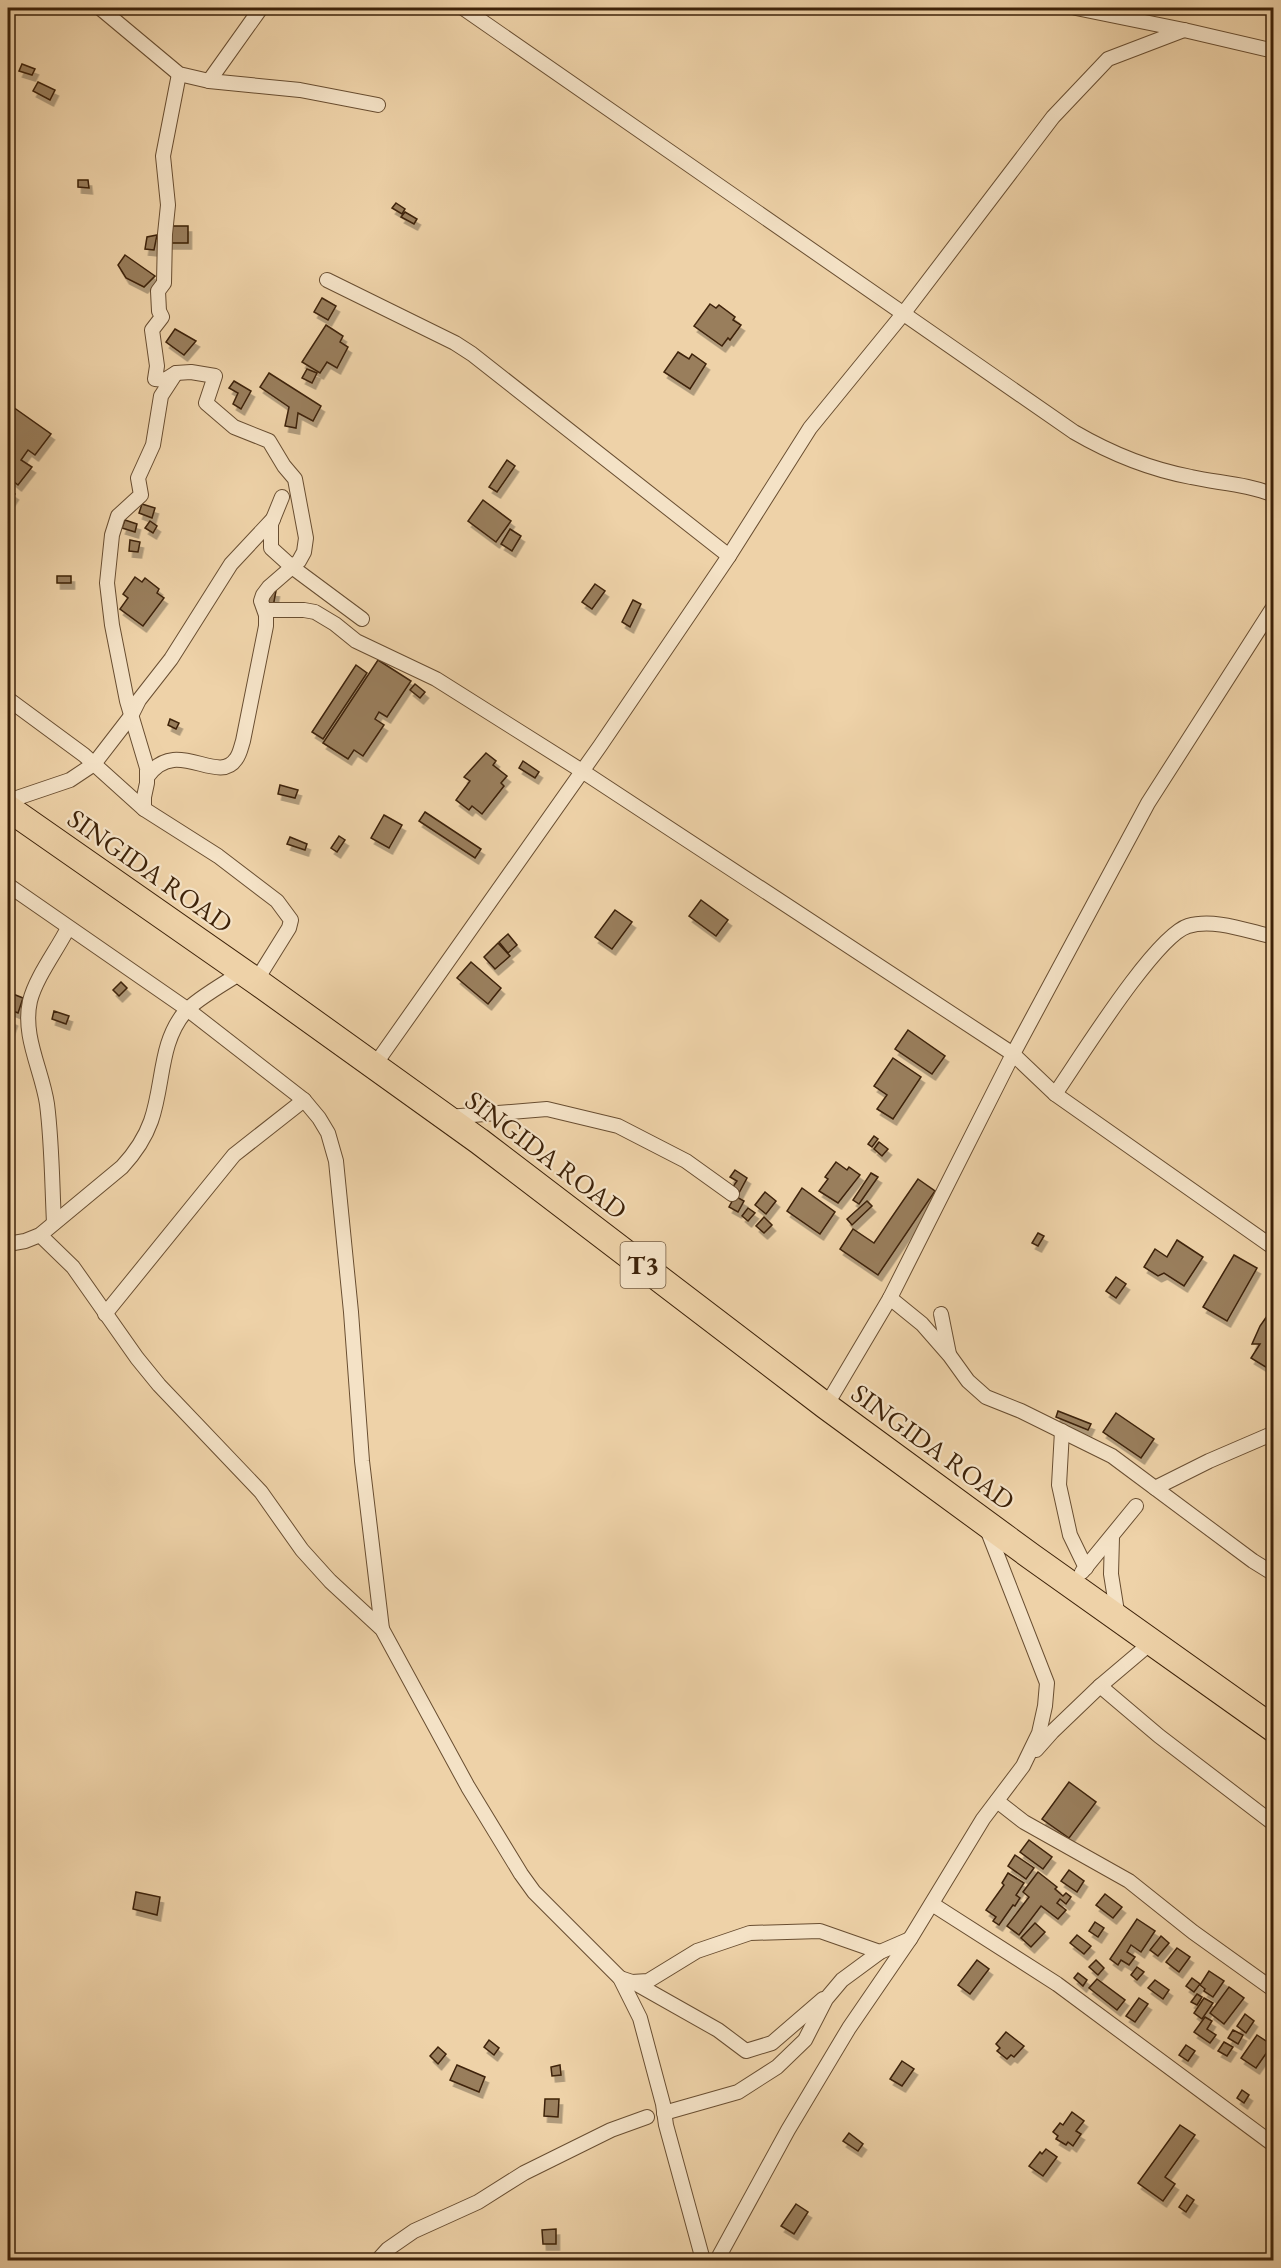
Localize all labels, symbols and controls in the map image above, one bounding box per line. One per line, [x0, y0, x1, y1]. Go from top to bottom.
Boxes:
street label: SINGIDA ROAD [61, 801, 240, 940]
street label: SINGIDA ROAD [458, 1082, 634, 1227]
road number: T3 [620, 1242, 666, 1288]
street label: SINGIDA ROAD [845, 1376, 1022, 1518]

